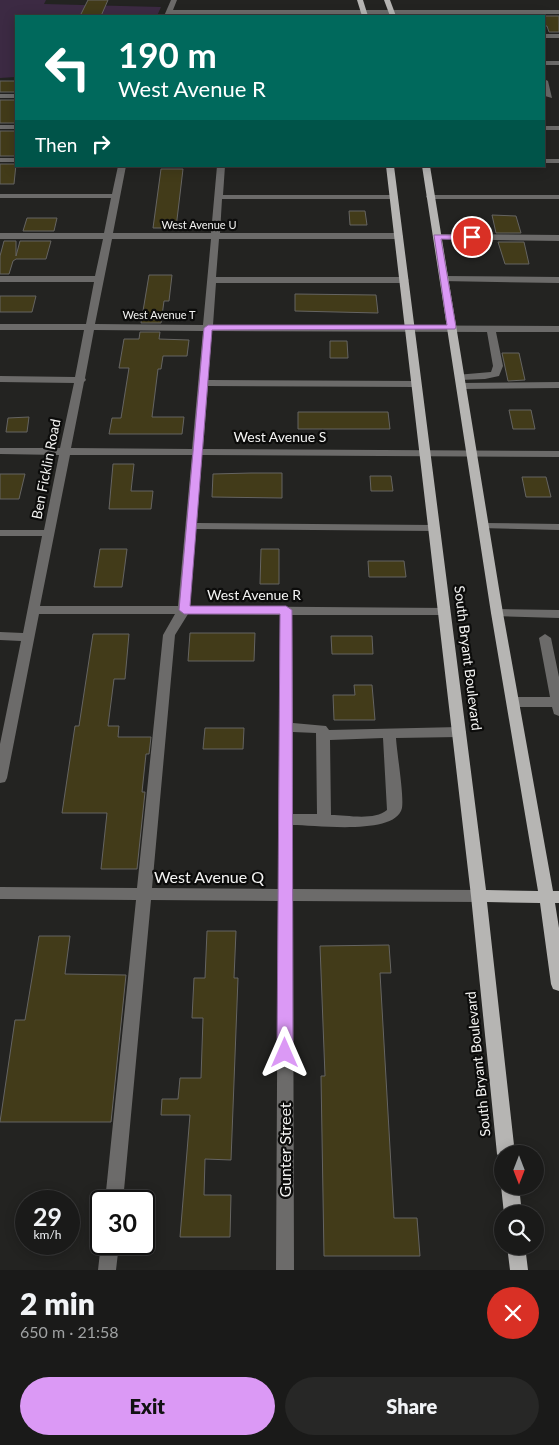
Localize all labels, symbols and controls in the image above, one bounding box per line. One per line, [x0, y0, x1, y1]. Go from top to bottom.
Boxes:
text: 190 m [118, 33, 217, 75]
icon: left [35, 35, 100, 100]
text: West Avenue R [118, 75, 266, 102]
icon: right [87, 130, 115, 158]
text: Then [35, 133, 77, 156]
pin [451, 216, 493, 258]
street label: West Avenue U [161, 218, 237, 231]
icon: arrive [458, 223, 486, 251]
street label: West Avenue T [122, 308, 196, 321]
street label: Ben Ficklin Road [27, 417, 64, 521]
street label: West Avenue S [234, 428, 326, 445]
street label: South Bryant Boulevard [451, 584, 486, 731]
street label: West Avenue R [207, 586, 301, 603]
street label: West Avenue Q [154, 867, 264, 886]
street label: South Bryant Boulevard [461, 991, 494, 1138]
position arrow [258, 1026, 310, 1078]
street label: Gunter Street [275, 1102, 294, 1198]
north arrow [494, 1145, 544, 1195]
map controls [494, 1145, 544, 1255]
speed limit sign: 30 [90, 1190, 155, 1255]
text: 29 [33, 1201, 62, 1231]
button: search [494, 1205, 544, 1255]
text: km/h [33, 1227, 62, 1242]
text: 2 min [20, 1285, 95, 1321]
button: close [487, 1287, 539, 1339]
text: 650 m · 21:58 [20, 1322, 119, 1341]
button: Exit [20, 1377, 275, 1435]
button: Share [285, 1377, 539, 1435]

